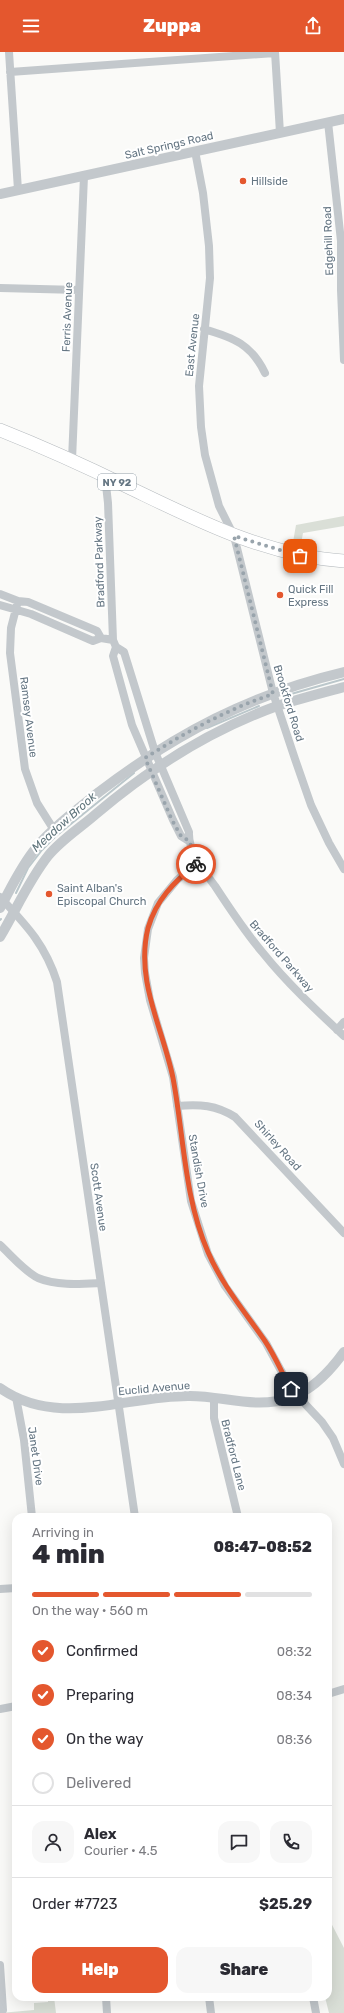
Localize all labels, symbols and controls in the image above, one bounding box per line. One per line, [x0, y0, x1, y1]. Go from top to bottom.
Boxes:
icon: menu [20, 15, 42, 37]
text: Zuppa [143, 15, 201, 37]
icon: share [302, 15, 324, 37]
street label: Salt Springs Road [124, 129, 215, 162]
place label: Hillside [251, 175, 288, 188]
marker: Hillside [238, 176, 248, 186]
street label: Edgehill Road [321, 206, 336, 276]
street label: Ferris Avenue [60, 282, 75, 352]
street label: East Avenue [183, 313, 202, 377]
road number: NY 92 [98, 474, 136, 490]
street label: Bradford Parkway [91, 516, 108, 608]
pin [283, 539, 317, 573]
icon: bag [289, 545, 311, 567]
place label: Quick Fill Express [288, 583, 334, 609]
marker: Quick Fill Express [275, 590, 285, 600]
street label: Brookford Road [271, 663, 306, 743]
street label: Ramsey Avenue [17, 676, 40, 758]
water label: Meadow Brook [29, 789, 100, 855]
courier [176, 844, 216, 884]
icon: bike [185, 853, 207, 875]
place label: Saint Alban's Episcopal Church [57, 882, 146, 908]
marker: Saint Alban's Episcopal Church [44, 889, 54, 899]
street label: Bradford Parkway [247, 918, 316, 995]
street label: Shirley Road [252, 1117, 304, 1173]
street label: Standish Drive [186, 1133, 211, 1209]
street label: Scott Avenue [87, 1162, 110, 1232]
pin [274, 1372, 308, 1406]
icon: home [280, 1378, 302, 1400]
street label: Euclid Avenue [118, 1379, 191, 1398]
street label: Bradford Lane [218, 1418, 249, 1492]
street label: Janet Drive [25, 1426, 46, 1486]
text: Arriving in [32, 1525, 94, 1540]
text: 08:47–08:52 [214, 1538, 312, 1556]
text: 4 min [32, 1539, 105, 1570]
text: On the way · 560 m [32, 1603, 148, 1618]
icon: check [32, 1640, 54, 1662]
text: Confirmed [66, 1642, 138, 1660]
text: 08:32 [277, 1644, 312, 1659]
icon: check [32, 1684, 54, 1706]
text: Preparing [66, 1686, 134, 1704]
text: 08:34 [276, 1688, 312, 1703]
icon: check [32, 1728, 54, 1750]
text: On the way [66, 1730, 144, 1748]
text: 08:36 [276, 1732, 312, 1747]
text: Delivered [66, 1774, 131, 1792]
button: person [32, 1821, 74, 1863]
button: chat [218, 1821, 260, 1863]
button: phone [270, 1821, 312, 1863]
text: Alex [84, 1825, 117, 1843]
text: Courier · 4.5 [84, 1843, 158, 1858]
text: Order #7723 [32, 1895, 118, 1913]
text: $25.29 [259, 1895, 312, 1913]
button: Help [32, 1947, 168, 1993]
button: Share [176, 1947, 312, 1993]

